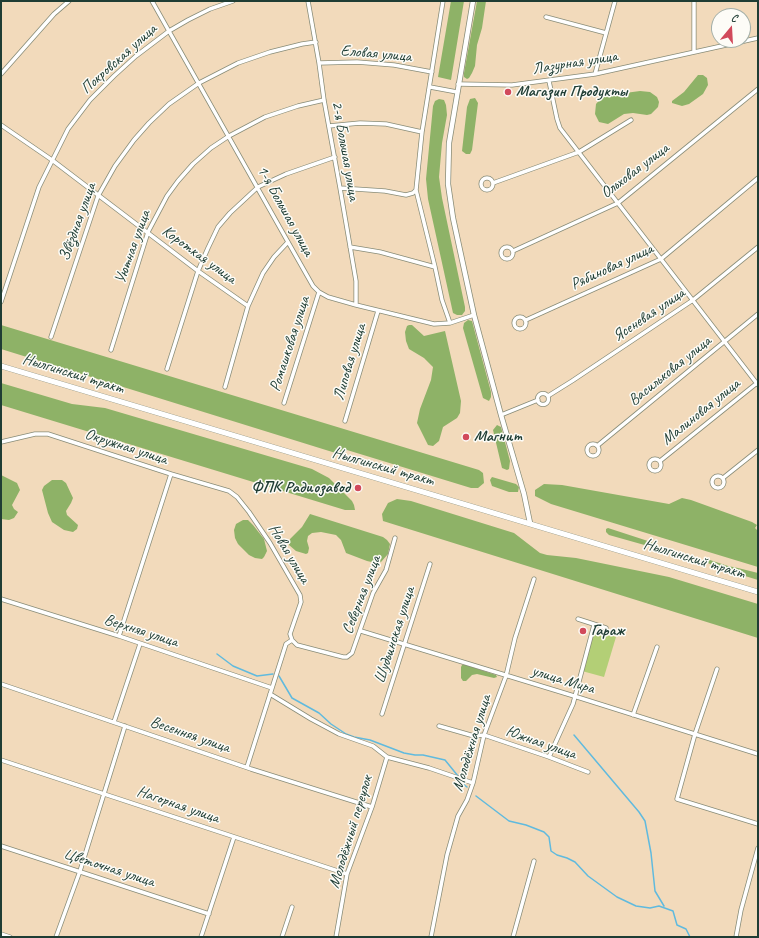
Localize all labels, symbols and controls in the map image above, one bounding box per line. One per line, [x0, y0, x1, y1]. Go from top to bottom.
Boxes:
north arrow [711, 8, 751, 48]
text: С [730, 10, 739, 25]
street label: Покровская улица [77, 20, 161, 98]
street label: Еловая улица [340, 41, 412, 67]
street label: Лазурная улица [531, 47, 619, 79]
place label: Магазин Продукты [516, 82, 627, 102]
marker: Магазин Продукты [503, 87, 513, 97]
street label: 2-я Большая улица [327, 100, 363, 202]
street label: Ольховая улица [597, 139, 673, 203]
street label: 1-я Большая улица [252, 162, 318, 260]
street label: Звёздная улица [55, 180, 101, 264]
street label: Уютная улица [111, 208, 155, 286]
street label: Короткая улица [158, 222, 240, 288]
street label: Рябиновая улица [568, 240, 656, 294]
street label: Ясеневая улица [609, 284, 689, 346]
street label: Ромашковая улица [266, 294, 314, 394]
street label: Липовая улица [329, 321, 371, 403]
street label: Васильковая улица [625, 332, 715, 410]
street label: Нылгинский тракт [20, 350, 126, 398]
street label: Малиновая улица [658, 375, 744, 449]
street label: Окружная улица [82, 425, 170, 469]
place label: Магнит [474, 427, 522, 447]
marker: Магнит [461, 432, 471, 442]
street label: Нылгинский тракт [330, 443, 436, 491]
place label: ФПК Радиозавод [251, 478, 350, 498]
marker: ФПК Радиозавод [353, 483, 363, 493]
street label: Новая улица [264, 521, 314, 587]
street label: Нылгинский тракт [641, 535, 747, 583]
street label: Северная улица [338, 553, 386, 637]
street label: Шудьинская улица [370, 584, 420, 686]
street label: Верхняя улица [102, 610, 180, 652]
place label: Гараж [591, 621, 624, 641]
marker: Гараж [578, 626, 588, 636]
street label: улица Мира [529, 661, 597, 699]
street label: Молодёжная улица [448, 692, 496, 794]
street label: Весенняя улица [148, 712, 232, 758]
street label: Южная улица [503, 722, 579, 764]
street label: Молодёжный переулок [325, 773, 377, 891]
street label: Нагорная улица [134, 782, 222, 828]
street label: Цветочная улица [61, 844, 157, 892]

